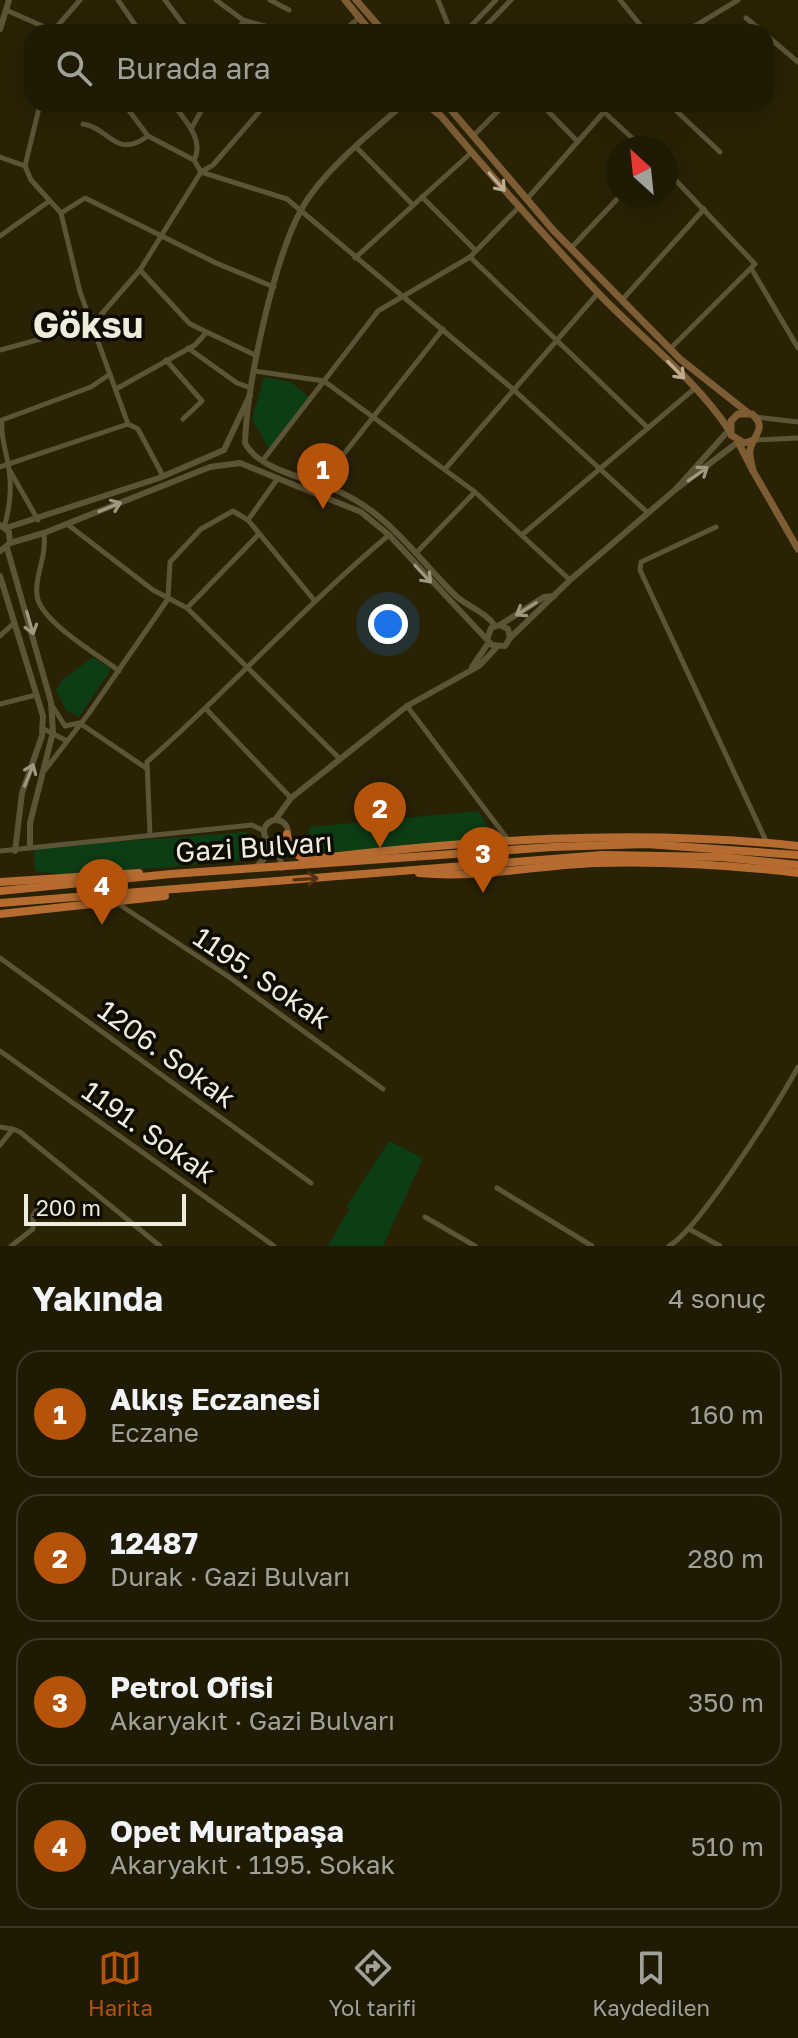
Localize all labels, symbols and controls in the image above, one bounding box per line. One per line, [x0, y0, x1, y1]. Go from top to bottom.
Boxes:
search box [24, 24, 774, 112]
icon: search [52, 46, 96, 90]
text: Burada ara [116, 50, 271, 86]
north arrow [606, 136, 678, 208]
one-way arrow [488, 171, 506, 191]
district label: Göksu [33, 303, 143, 346]
one-way arrow [667, 360, 686, 380]
pin: 1 [297, 443, 349, 509]
one-way arrow [686, 466, 708, 482]
one-way arrow [97, 498, 122, 513]
one-way arrow [413, 563, 431, 583]
one-way arrow [515, 601, 538, 617]
your location [368, 604, 408, 644]
one-way arrow [23, 609, 38, 635]
one-way arrow [23, 763, 37, 788]
pin: 2 [354, 782, 406, 848]
street label: Gazi Bulvarı [174, 825, 334, 868]
pin: 3 [457, 827, 509, 893]
pin: 4 [76, 859, 128, 925]
one-way arrow [292, 871, 319, 886]
street label: 1195. Sokak [188, 920, 337, 1035]
street label: 1206. Sokak [92, 993, 242, 1114]
street label: 1191. Sokak [76, 1074, 222, 1190]
scale bar [24, 1190, 186, 1226]
text: 200 m [36, 1194, 101, 1221]
text: Yakında [32, 1278, 163, 1318]
text: 4 sonuç [668, 1283, 766, 1314]
text: Alkış Eczanesi [110, 1381, 320, 1417]
text: 1 [53, 1399, 67, 1430]
text: 160 m [690, 1399, 764, 1430]
text: Eczane [110, 1417, 199, 1448]
text: 12487 [110, 1525, 198, 1561]
text: 2 [52, 1543, 68, 1574]
text: 280 m [687, 1543, 764, 1574]
text: Durak · Gazi Bulvarı [110, 1561, 350, 1592]
text: Petrol Ofisi [110, 1669, 273, 1705]
text: 3 [52, 1687, 68, 1718]
text: 350 m [688, 1687, 764, 1718]
text: Akaryakıt · Gazi Bulvarı [110, 1705, 395, 1736]
text: Opet Muratpaşa [110, 1813, 344, 1849]
text: 4 [52, 1831, 68, 1862]
text: 510 m [691, 1831, 764, 1862]
text: Akaryakıt · 1195. Sokak [110, 1849, 395, 1880]
tab: Harita [88, 1946, 153, 2021]
tab: Yol tarifi [329, 1946, 416, 2021]
tab: Kaydedilen [592, 1946, 710, 2021]

